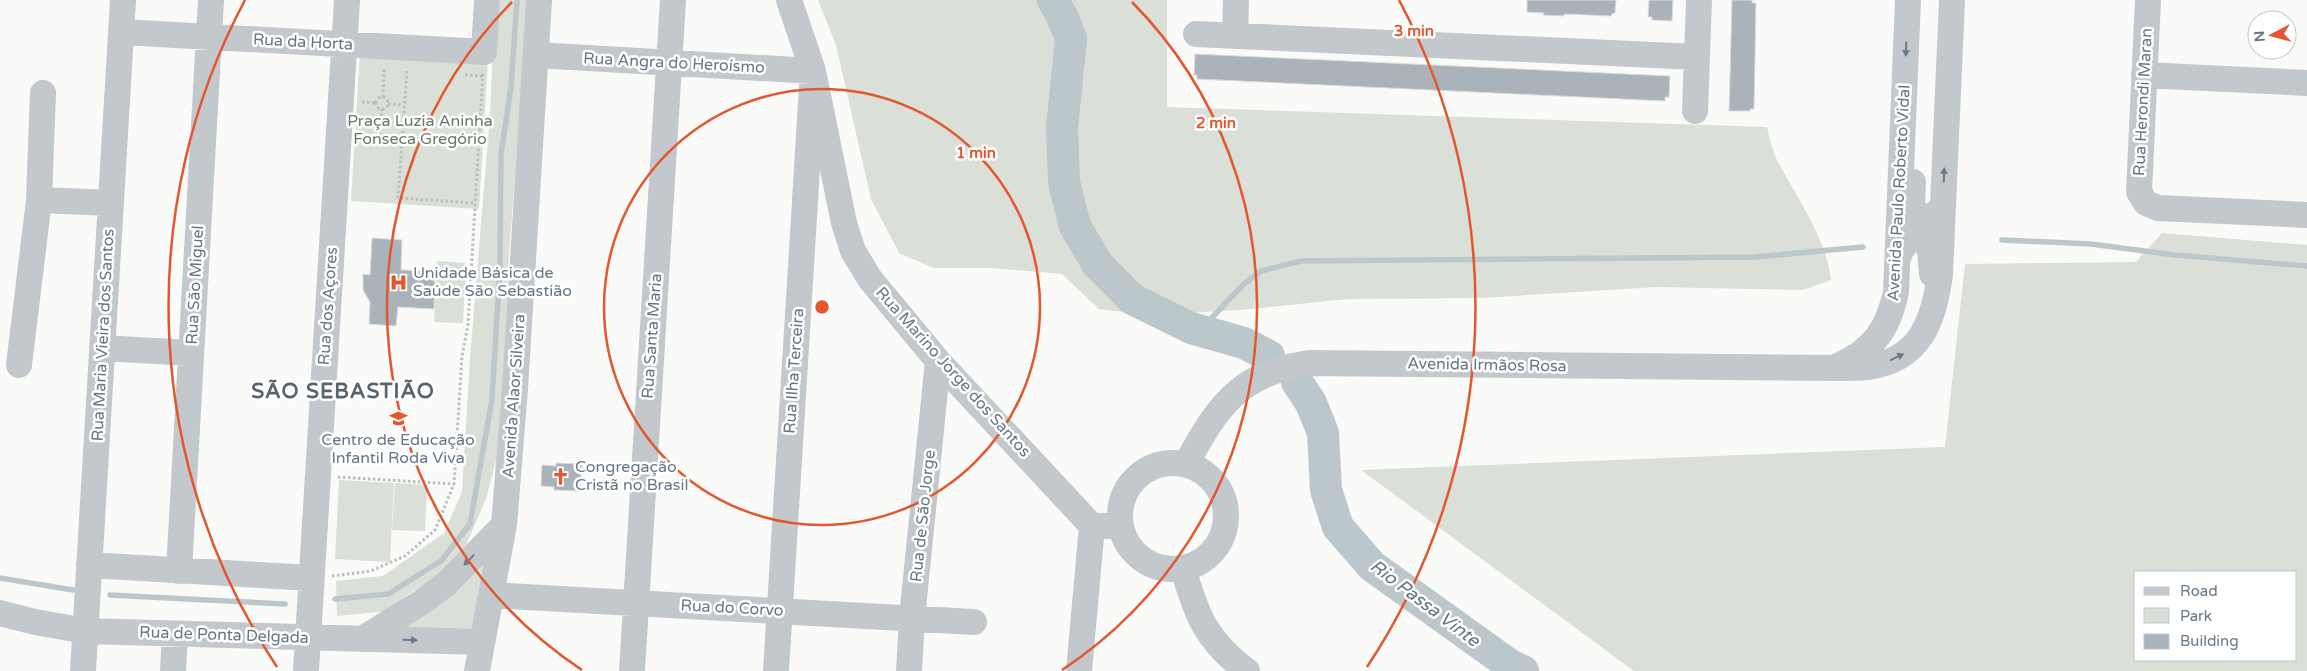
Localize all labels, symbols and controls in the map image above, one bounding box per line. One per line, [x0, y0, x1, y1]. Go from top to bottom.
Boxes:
north arrow [2247, 10, 2297, 60]
text: 3 min [1394, 22, 1434, 40]
street label: Rua Herondi Maran [2129, 28, 2157, 176]
street label: Rua da Horta [252, 29, 354, 55]
text: N [2251, 30, 2269, 43]
one-way arrow [1902, 41, 1910, 57]
street label: Rua Angra do Heroísmo [583, 48, 765, 78]
street label: Avenida Paulo Roberto Vidal [1883, 84, 1915, 302]
park label: Praça Luzia Aninha Fonseca Gregório [347, 111, 493, 149]
text: 2 min [1196, 114, 1236, 132]
text: 1 min [956, 144, 996, 162]
one-way arrow [1941, 167, 1949, 183]
street label: Rua São Miguel [182, 225, 208, 345]
street label: Rua Maria Vieira dos Santos [87, 228, 119, 442]
street label: Rua dos Açores [314, 246, 342, 366]
place label: Unidade Básica de Saúde São Sebastião [413, 263, 572, 301]
hospital icon: Unidade Básica de Saúde São Sebastião [389, 272, 409, 292]
street label: Rua Santa Maria [638, 273, 666, 399]
street label: Rua Marino Jorge dos Santos [871, 283, 1035, 461]
centre of rings [813, 298, 831, 316]
street label: Rua Ilha Terceira [780, 308, 808, 434]
street label: Avenida Alaor Silveira [498, 313, 530, 479]
one-way arrow [1890, 353, 1904, 361]
street label: Avenida Irmãos Rosa [1407, 354, 1567, 376]
district label: SÃO SEBASTIÃO [251, 379, 435, 404]
school or university icon: Centro de Educação Infantil Roda Viva [388, 409, 408, 429]
place label: Centro de Educação Infantil Roda Viva [321, 430, 475, 468]
street label: Rua de São Jorge [906, 449, 940, 583]
place label: Congregação Cristã no Brasil [575, 457, 688, 495]
church icon: Congregação Cristã no Brasil [551, 466, 571, 486]
one-way arrow [463, 553, 475, 565]
water label: Rio Passa Vinte [1366, 555, 1485, 652]
legend [2134, 571, 2297, 661]
text: Road [2180, 582, 2218, 600]
street label: Rua do Corvo [680, 595, 784, 621]
text: Park [2180, 607, 2212, 625]
street label: Rua de Ponta Delgada [139, 622, 309, 648]
text: Building [2180, 632, 2239, 650]
one-way arrow [403, 636, 419, 644]

